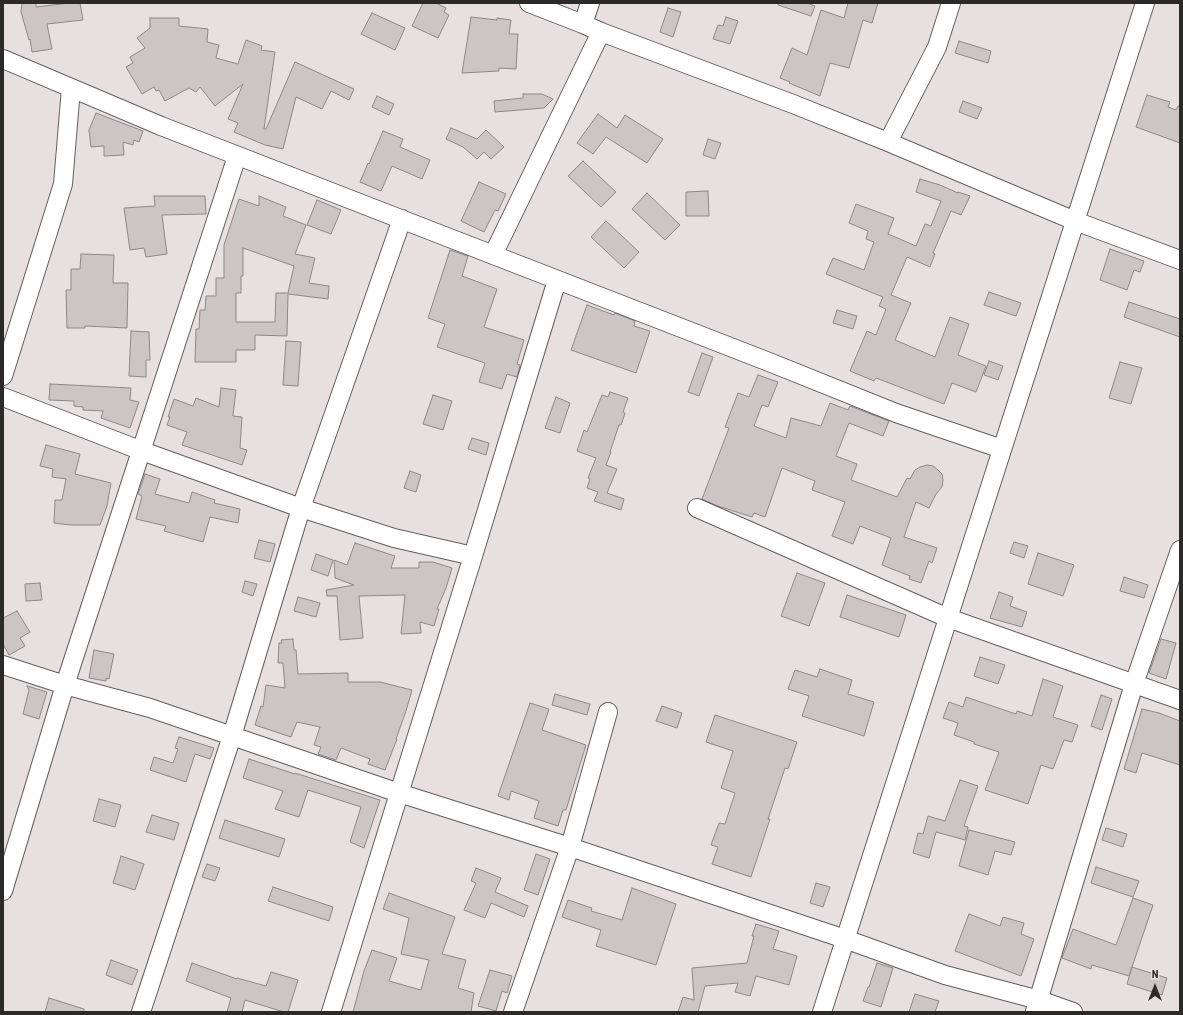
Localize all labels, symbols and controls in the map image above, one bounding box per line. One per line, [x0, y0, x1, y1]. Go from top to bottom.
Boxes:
north arrow [1135, 967, 1175, 1007]
text: N [1152, 968, 1158, 981]

